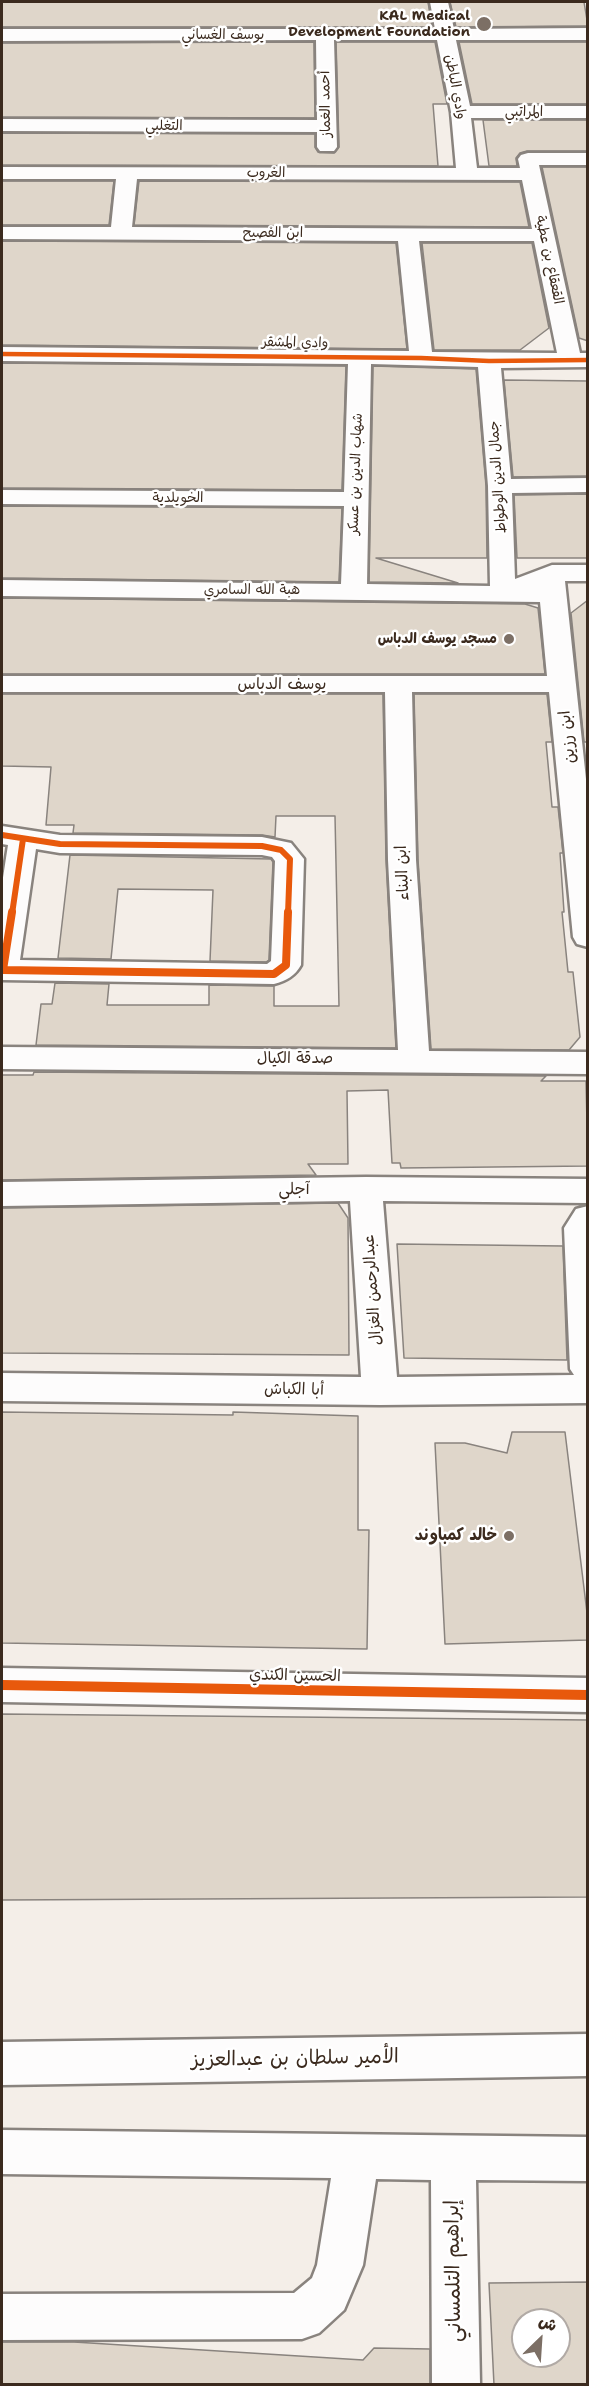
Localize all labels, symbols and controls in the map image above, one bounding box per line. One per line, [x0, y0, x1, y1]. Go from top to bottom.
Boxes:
place label: KAL Medical Development Foundation [288, 8, 470, 40]
marker: KAL Medical Development Foundation [475, 15, 493, 33]
street label: يوسف الغساني [182, 27, 264, 43]
street label: وادي الباطن [440, 53, 470, 121]
street label: أحمد الغماز [317, 71, 335, 137]
street label: المراتبي [505, 104, 543, 120]
street label: التغلبي [145, 118, 183, 134]
street label: الغروب [247, 165, 285, 181]
street label: القعقاع بن عطية [531, 214, 567, 306]
street label: ابن الفصيح [243, 225, 303, 241]
street label: وادي المشقر [262, 334, 328, 352]
street label: شهاب الدين بن عسكر [345, 413, 367, 535]
street label: جمال الدين الوطواط [486, 420, 510, 534]
street label: الخويلدية [152, 490, 204, 506]
street label: هبة الله السامري [204, 582, 300, 598]
place label: مسجد يوسف الدباس [378, 631, 497, 647]
marker: مسجد يوسف الدباس [502, 632, 516, 646]
street label: يوسف الدباس [238, 675, 326, 695]
street label: ابن رزين [556, 710, 580, 764]
street label: ابن البناء [392, 845, 414, 901]
street label: صدقة الكيال [257, 1049, 333, 1069]
street label: آجلي [278, 1180, 310, 1200]
street label: عبدالرحمن الغزال [360, 1234, 386, 1346]
street label: أبا الكباش [264, 1380, 324, 1400]
place label: خالد كمباوند [415, 1526, 497, 1546]
marker: خالد كمباوند [502, 1529, 516, 1543]
street label: الحسين الكندي [249, 1666, 341, 1686]
street label: الأمير سلطان بن عبدالعزيز [191, 2045, 399, 2073]
street label: إبراهيم التلمساني [441, 2200, 467, 2342]
north arrow [511, 2308, 571, 2368]
text: ش [536, 2310, 560, 2336]

